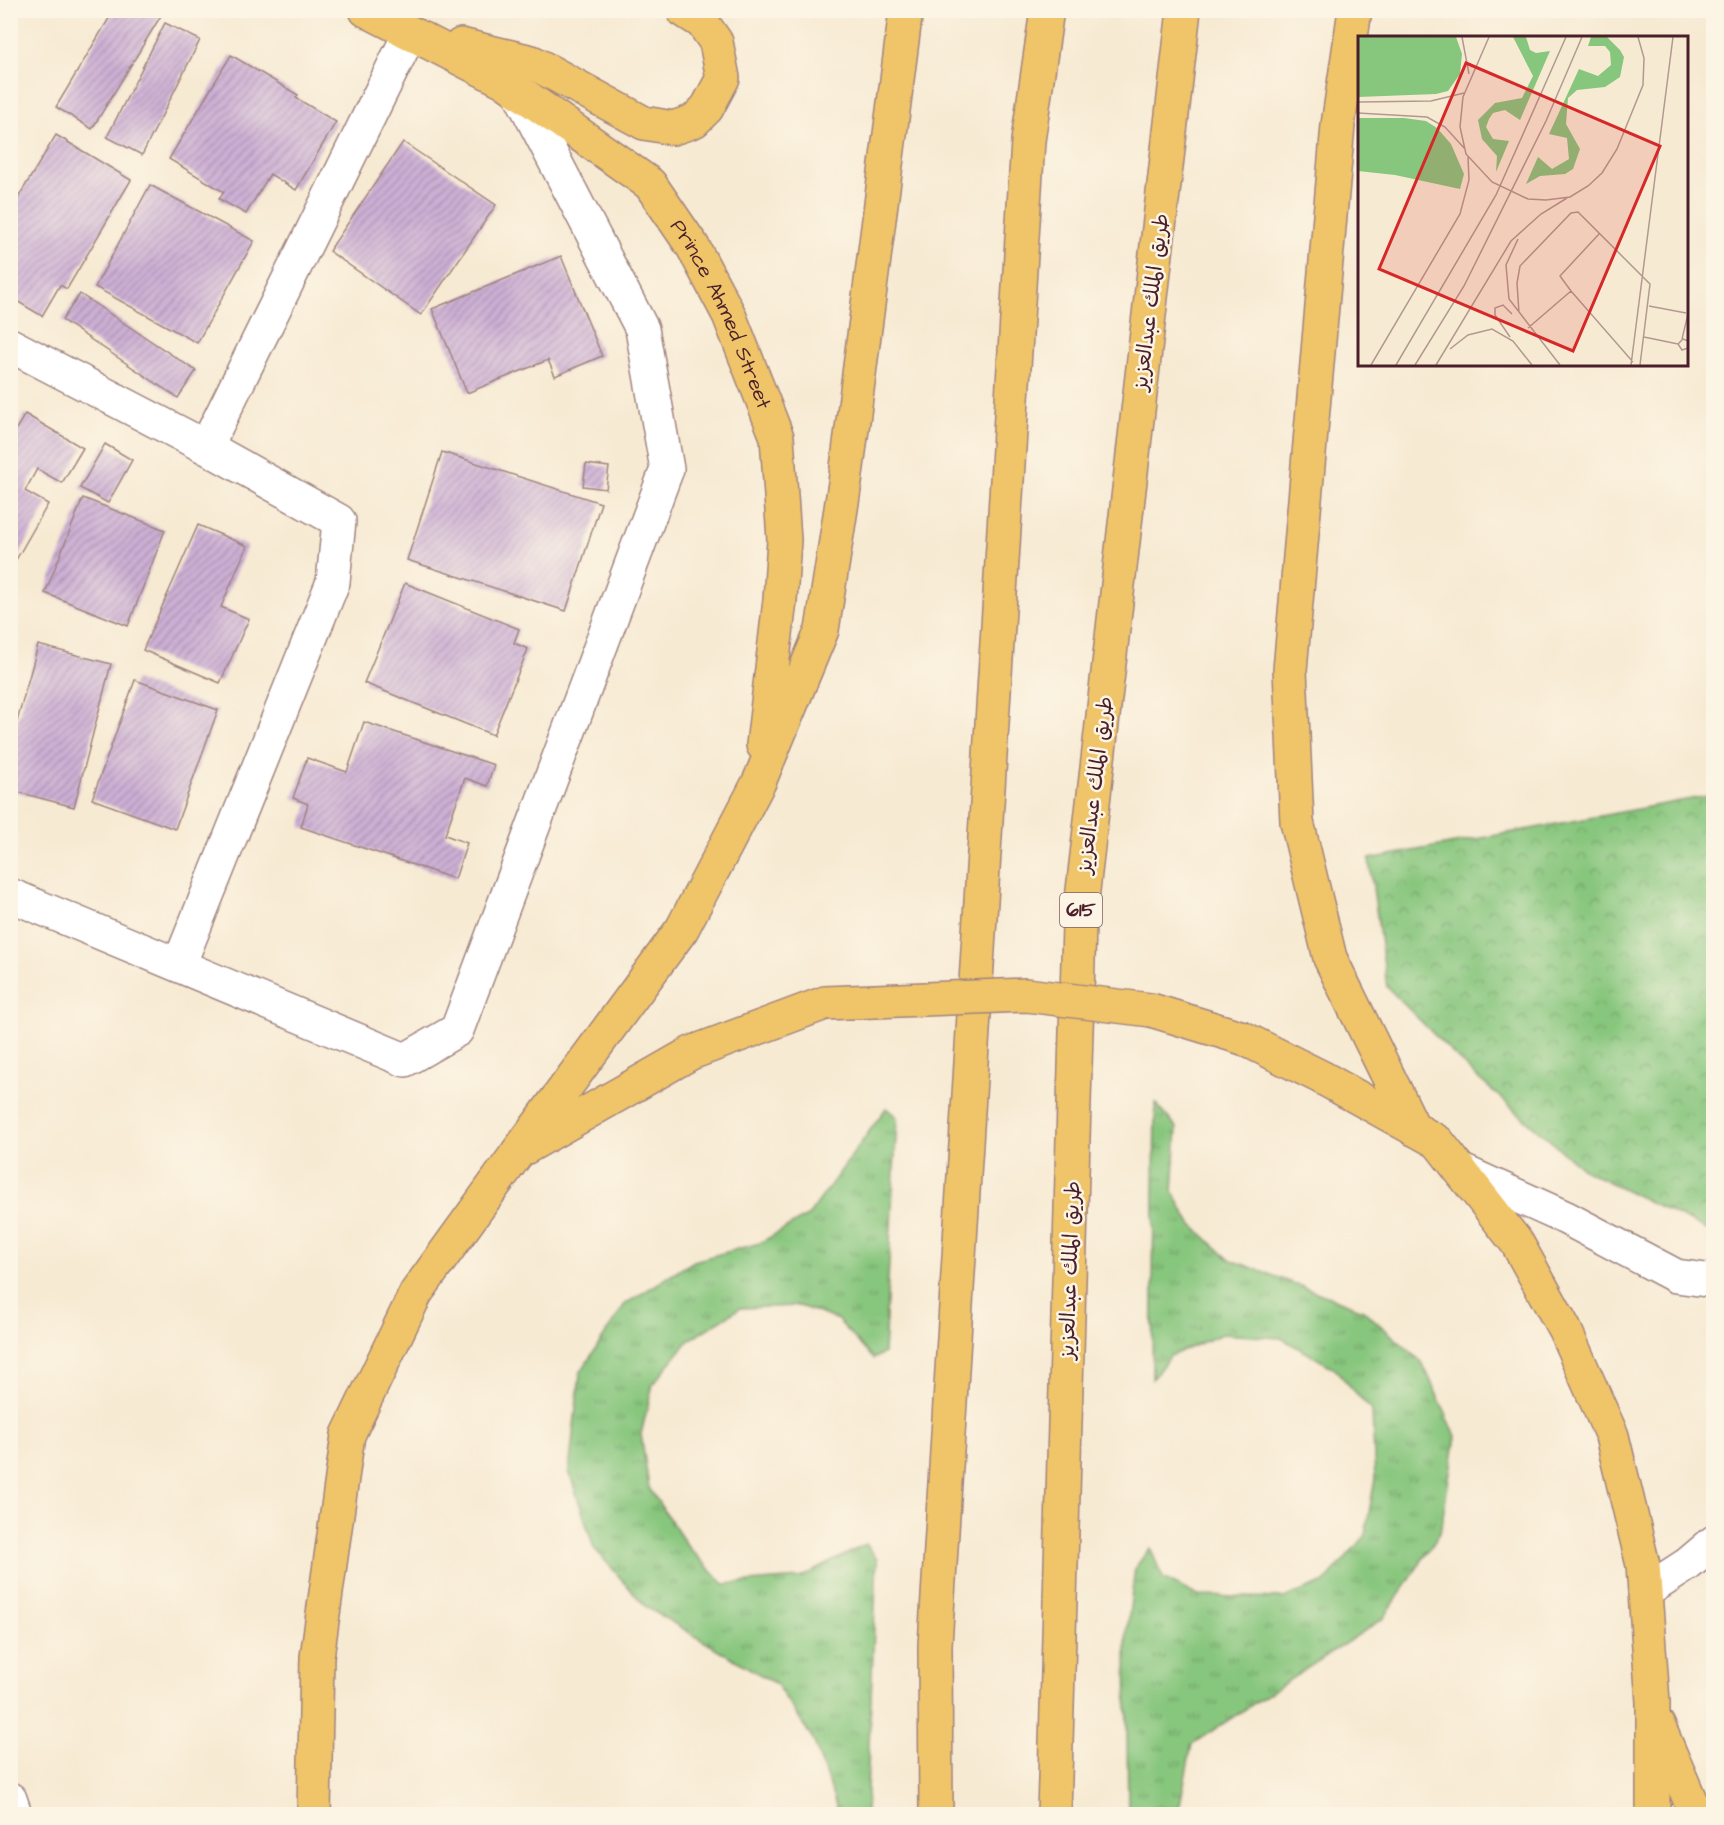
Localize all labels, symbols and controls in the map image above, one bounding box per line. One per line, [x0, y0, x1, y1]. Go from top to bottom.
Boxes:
inset map [1358, 36, 1688, 366]
street label: طريق الملك عبدالعزيز [1125, 212, 1176, 394]
street label: Prince Ahmed Street [664, 213, 779, 413]
street label: طريق الملك عبدالعزيز [1069, 695, 1120, 877]
road number: 615 [1060, 893, 1102, 927]
street label: طريق الملك عبدالعزيز [1052, 1180, 1088, 1362]

